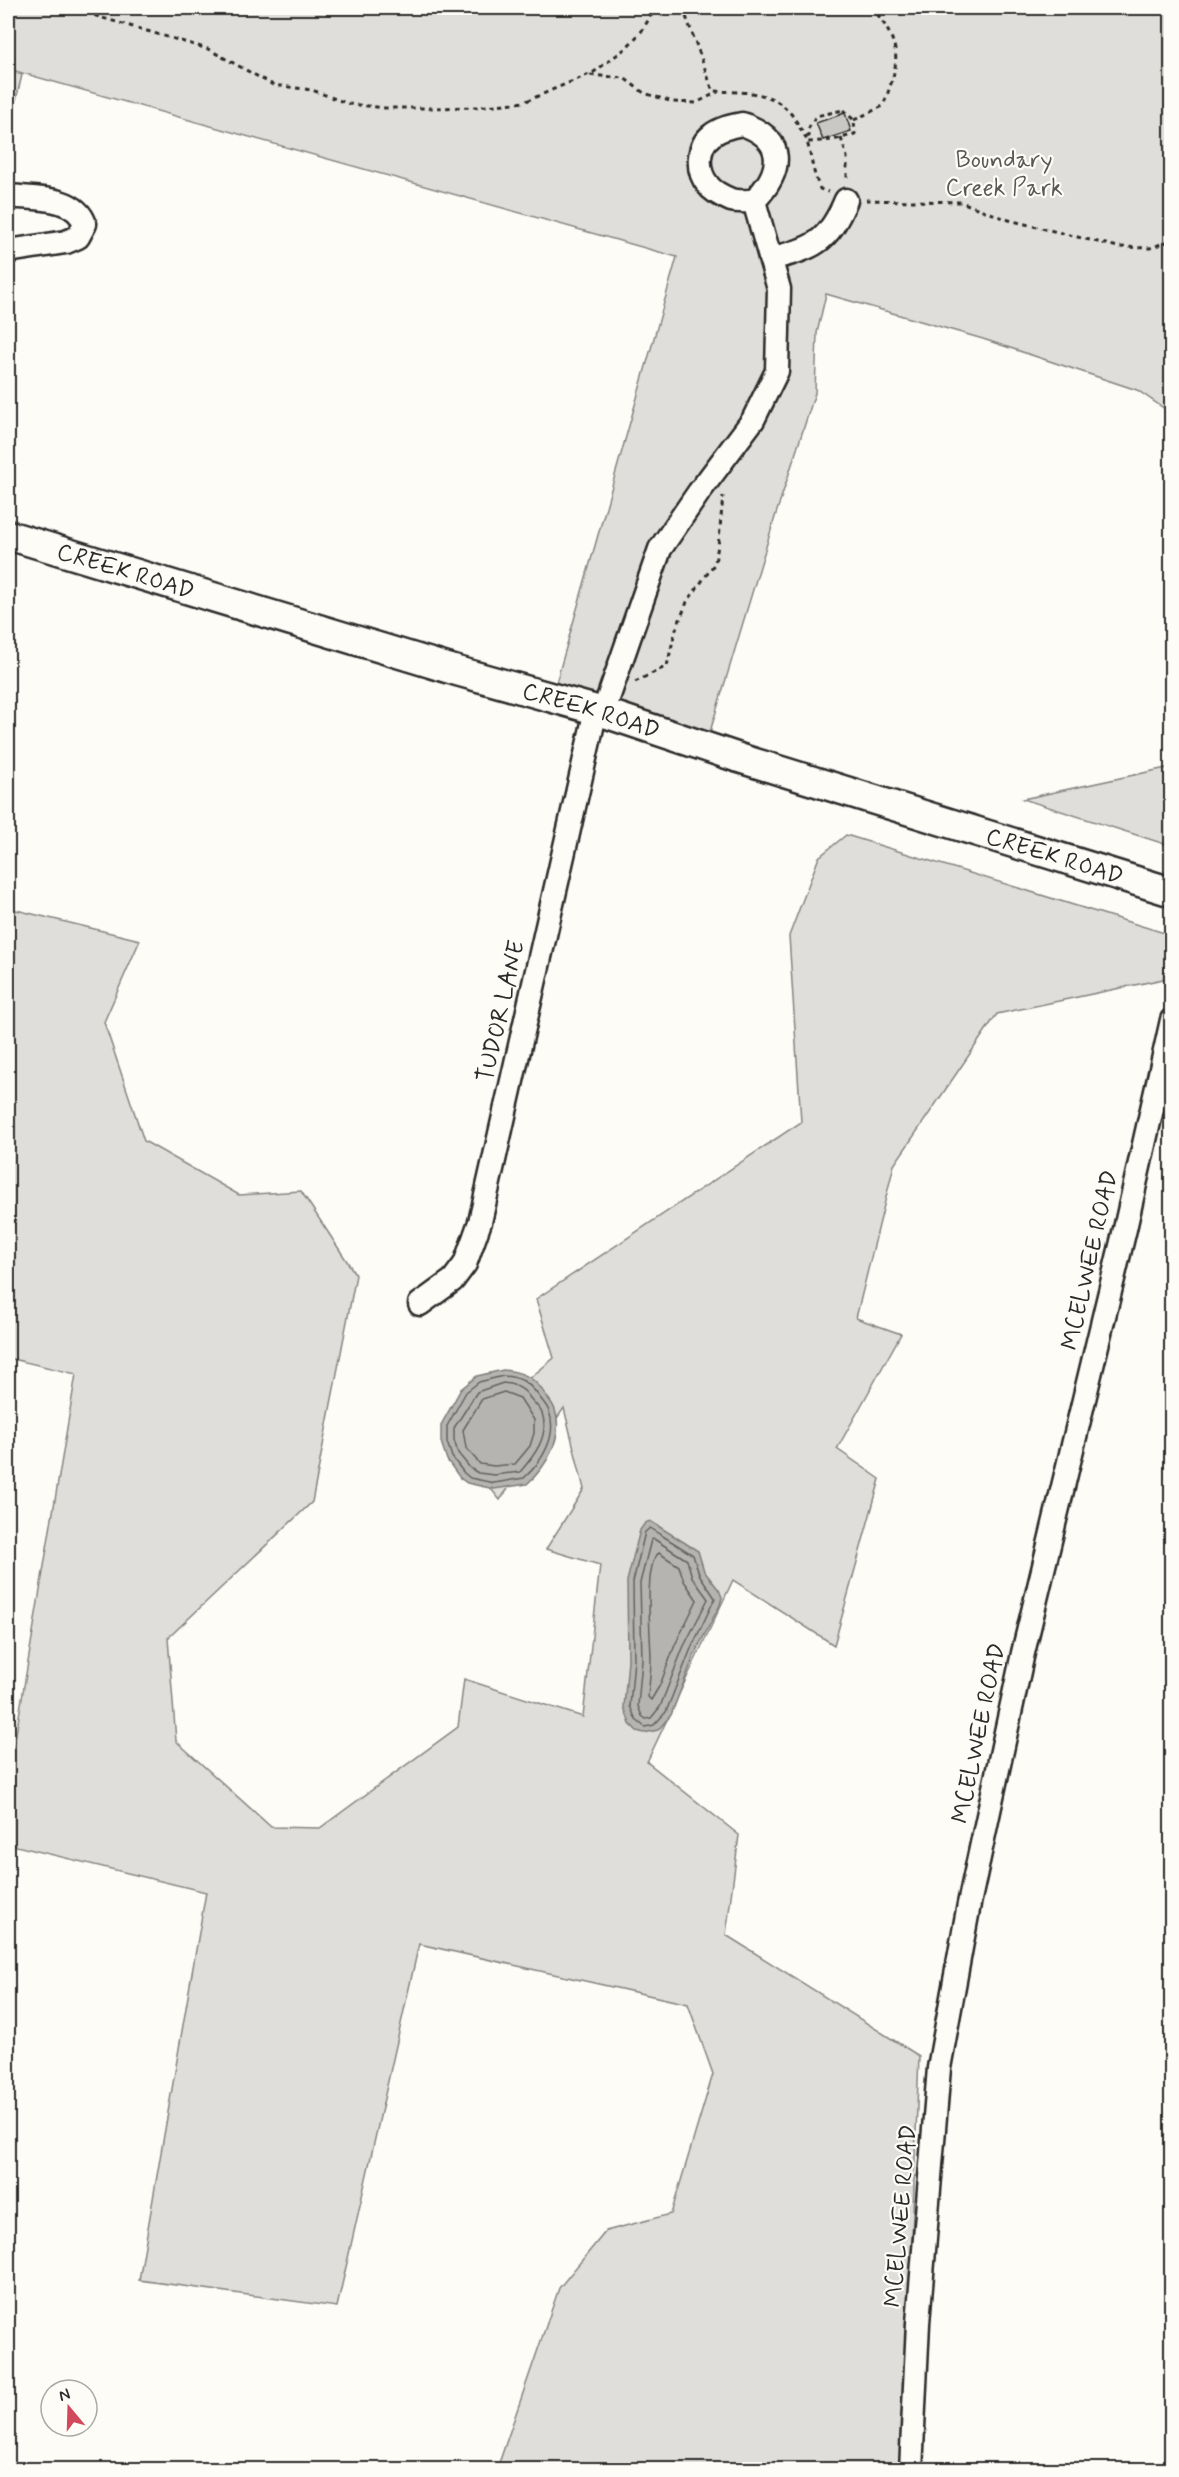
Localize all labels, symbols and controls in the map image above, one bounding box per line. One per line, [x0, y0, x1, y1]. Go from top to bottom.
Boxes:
park label: Boundary Creek Park [945, 145, 1063, 204]
street label: CREEK ROAD [53, 537, 198, 608]
street label: CREEK ROAD [519, 676, 664, 747]
street label: CREEK ROAD [982, 821, 1127, 893]
street label: TUDOR LANE [470, 937, 533, 1085]
street label: MCELWEE ROAD [1055, 1167, 1126, 1353]
street label: MCELWEE ROAD [945, 1640, 1014, 1826]
street label: MCELWEE ROAD [878, 2123, 925, 2309]
north arrow [39, 2378, 99, 2438]
text: N [56, 2384, 73, 2407]

